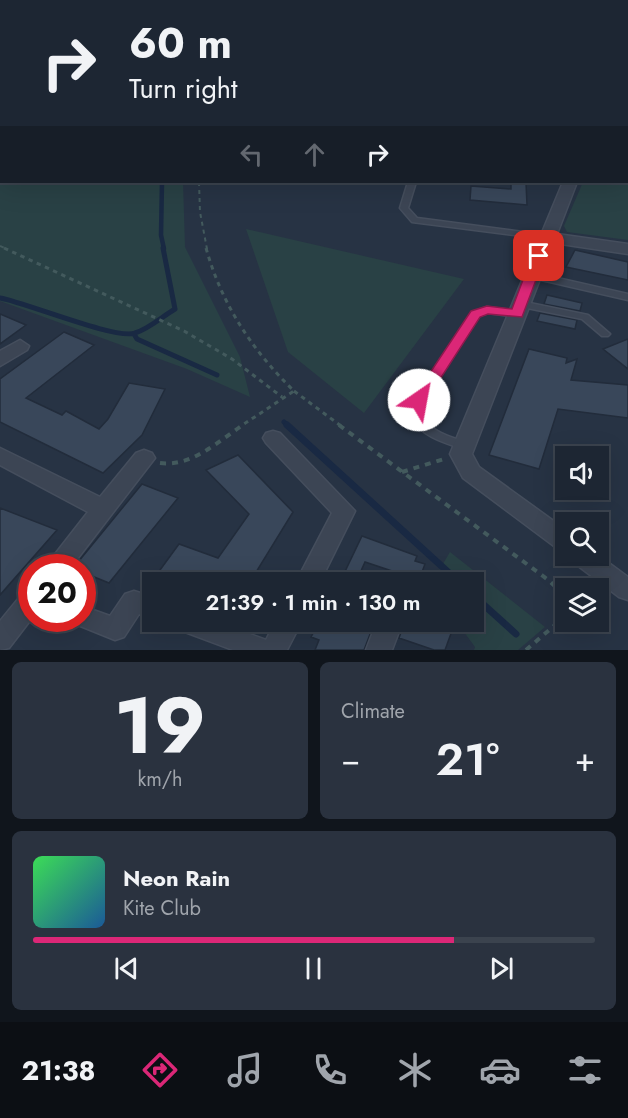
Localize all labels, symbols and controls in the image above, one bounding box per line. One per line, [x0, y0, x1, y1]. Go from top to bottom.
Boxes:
text: 60 m [129, 13, 232, 74]
icon: right [30, 24, 108, 102]
text: Turn right [129, 69, 237, 108]
icon: left [235, 138, 268, 171]
icon: ahead [298, 138, 331, 171]
icon: right [361, 138, 394, 171]
pin [513, 230, 564, 281]
icon: arrive [522, 239, 555, 272]
position arrow [387, 368, 451, 432]
map controls [555, 446, 609, 632]
button: sound [555, 446, 609, 500]
button: search [555, 512, 609, 566]
speed limit sign: 20 [18, 554, 96, 632]
button: layers [555, 578, 609, 632]
text: 21:39 · 1 min · 130 m [206, 586, 420, 618]
text: 19 [114, 670, 206, 782]
text: Climate [341, 697, 405, 726]
text: 21° [436, 727, 499, 792]
text: − [341, 736, 360, 783]
text: + [575, 736, 595, 783]
text: km/h [137, 765, 183, 794]
text: Neon Rain [123, 862, 230, 894]
text: Kite Club [123, 894, 201, 923]
icon: previous [110, 952, 143, 985]
icon: pause [297, 952, 330, 985]
icon: next [485, 952, 518, 985]
icon: directions [139, 1049, 181, 1091]
icon: music [224, 1049, 266, 1091]
icon: phone [309, 1049, 351, 1091]
icon: climate [394, 1049, 436, 1091]
icon: car [479, 1049, 521, 1091]
icon: filters [564, 1049, 606, 1091]
text: 21:38 [22, 1051, 95, 1090]

